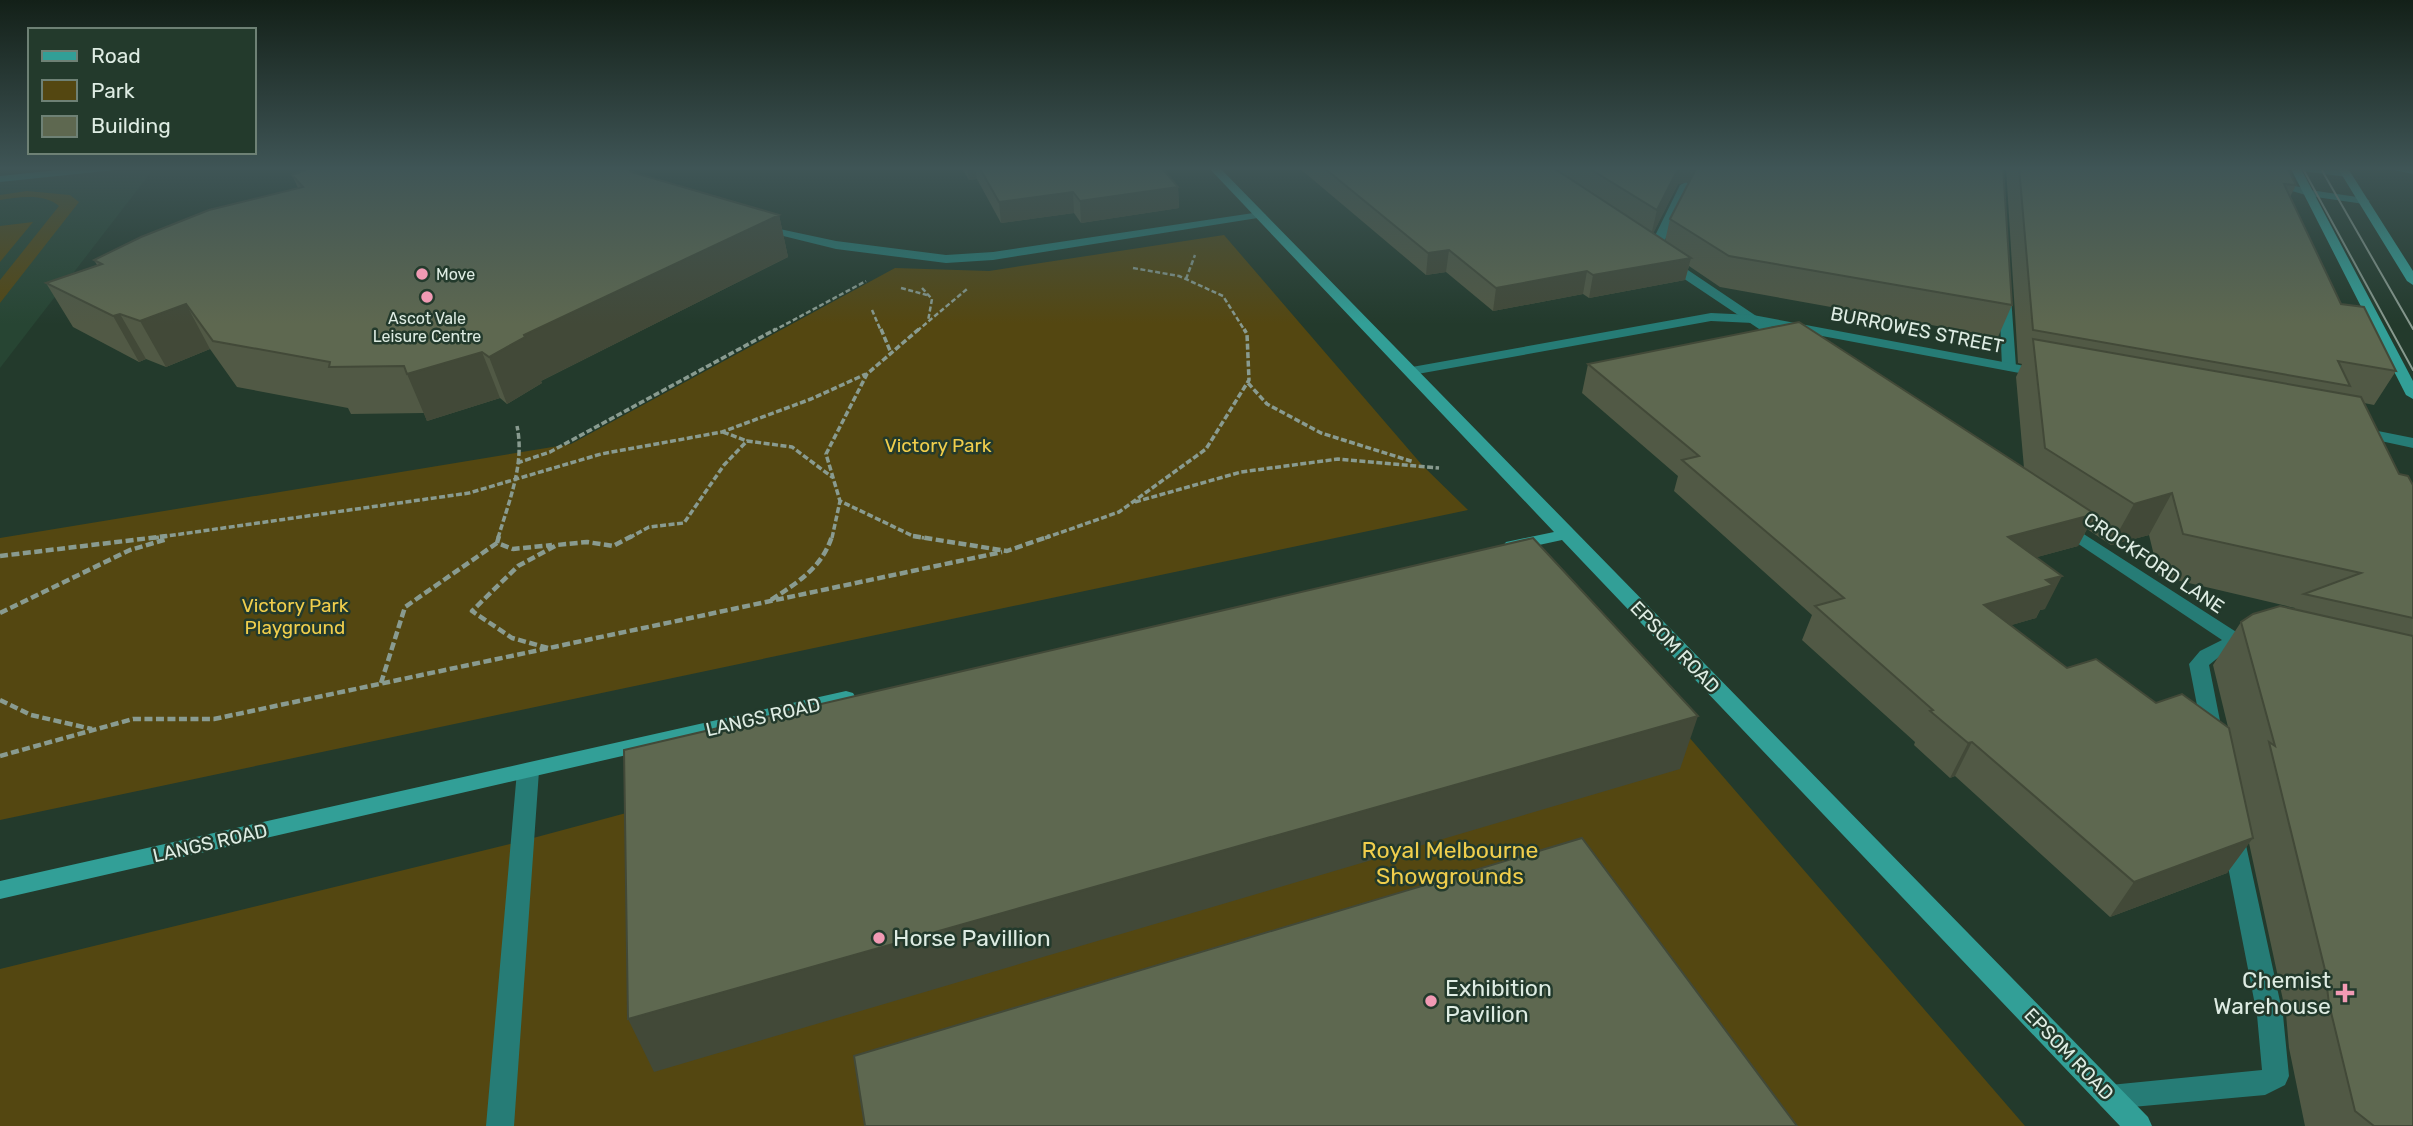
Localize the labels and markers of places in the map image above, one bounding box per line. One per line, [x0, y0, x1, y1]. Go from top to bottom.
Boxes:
place label: Move [436, 265, 475, 284]
marker: Move [414, 266, 430, 282]
marker: Ascot Vale Leisure Centre [419, 289, 435, 305]
place label: Ascot Vale Leisure Centre [373, 309, 481, 346]
place label: Horse Pavillion [893, 924, 1051, 952]
marker: Horse Pavillion [871, 930, 887, 946]
place label: Chemist Warehouse [2213, 966, 2331, 1020]
place label: Exhibition Pavilion [1445, 974, 1552, 1028]
marker: Chemist Warehouse [2337, 985, 2353, 1001]
marker: Exhibition Pavilion [1423, 993, 1439, 1009]

